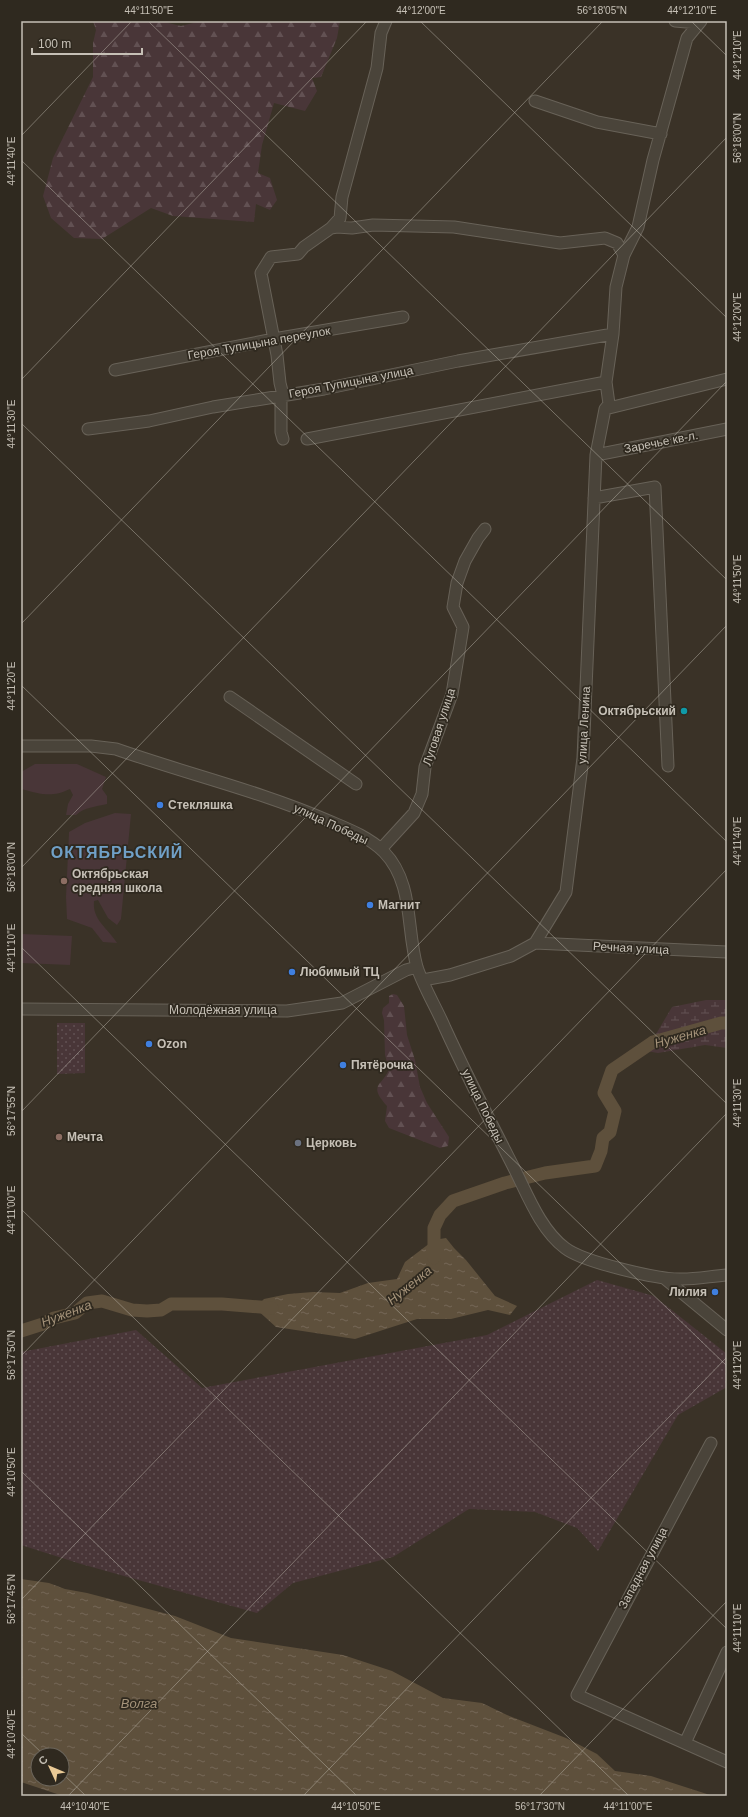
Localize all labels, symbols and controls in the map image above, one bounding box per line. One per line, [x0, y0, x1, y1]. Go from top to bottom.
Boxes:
text: 44°11'50"E [125, 5, 174, 16]
text: 44°12'00"E [396, 5, 446, 16]
text: 56°18'05"N [577, 5, 627, 16]
text: 44°12'10"E [667, 5, 717, 16]
scale bar [32, 30, 142, 56]
text: 44°12'10"E [732, 30, 743, 80]
text: 100 m [38, 37, 71, 51]
text: 56°18'00"N [732, 113, 743, 163]
text: 44°11'40"E [6, 136, 17, 185]
text: 44°12'00"E [732, 292, 743, 342]
street label: Героя Тупицына переулок [187, 323, 332, 362]
street label: Героя Тупицына улица [288, 363, 415, 401]
text: 44°11'30"E [6, 399, 17, 448]
street label: Заречье кв-л. [623, 428, 699, 456]
text: 44°11'50"E [732, 554, 743, 603]
text: 44°11'20"E [6, 661, 17, 710]
street label: Луговая улица [420, 686, 458, 767]
street label: улица Ленина [575, 686, 593, 764]
place label: Октябрьский [598, 704, 676, 718]
marker: Октябрьский [679, 706, 689, 716]
place label: Стекляшка [168, 798, 233, 812]
marker: Стекляшка [155, 800, 165, 810]
street label: улица Победы [292, 801, 370, 847]
text: 44°11'40"E [732, 816, 743, 865]
text: 56°18'00"N [6, 842, 17, 892]
district label: ОКТЯБРЬСКИЙ [51, 843, 183, 861]
place label: Октябрьская средняя школа [72, 867, 162, 895]
marker: Октябрьская средняя школа [59, 876, 69, 886]
place label: Магнит [378, 898, 420, 912]
marker: Магнит [365, 900, 375, 910]
text: 44°11'10"E [6, 923, 17, 972]
street label: Речная улица [593, 939, 670, 957]
place label: Любимый ТЦ [300, 965, 379, 979]
marker: Любимый ТЦ [287, 967, 297, 977]
street label: Молодёжная улица [169, 1003, 277, 1017]
water label: Нуженка [653, 1022, 708, 1051]
place label: Ozon [157, 1037, 187, 1051]
marker: Ozon [144, 1039, 154, 1049]
place label: Пятёрочка [351, 1058, 414, 1072]
marker: Пятёрочка [338, 1060, 348, 1070]
street label: улица Победы [459, 1067, 507, 1145]
text: 44°11'30"E [732, 1078, 743, 1127]
text: 56°17'55"N [6, 1086, 17, 1136]
place label: Мечта [67, 1130, 103, 1144]
marker: Мечта [54, 1132, 64, 1142]
place label: Церковь [306, 1136, 357, 1150]
marker: Церковь [293, 1138, 303, 1148]
text: 44°11'00"E [6, 1185, 17, 1234]
water label: Нуженка [384, 1263, 435, 1308]
place label: Лилия [669, 1285, 707, 1299]
marker: Лилия [710, 1287, 720, 1297]
water label: Нуженка [39, 1297, 93, 1330]
text: 56°17'50"N [6, 1330, 17, 1380]
text: 44°11'20"E [732, 1340, 743, 1389]
text: 44°10'50"E [6, 1447, 17, 1497]
street label: Западная улица [616, 1525, 671, 1611]
text: 56°17'45"N [6, 1574, 17, 1624]
text: 44°11'10"E [732, 1603, 743, 1652]
water label: Волга [121, 1696, 157, 1711]
text: 44°10'40"E [6, 1709, 17, 1759]
north arrow [30, 1747, 70, 1787]
text: С [36, 1753, 50, 1767]
text: 44°10'40"E [60, 1801, 110, 1812]
text: 44°10'50"E [331, 1801, 381, 1812]
text: 56°17'30"N [515, 1801, 565, 1812]
text: 44°11'00"E [604, 1801, 653, 1812]

